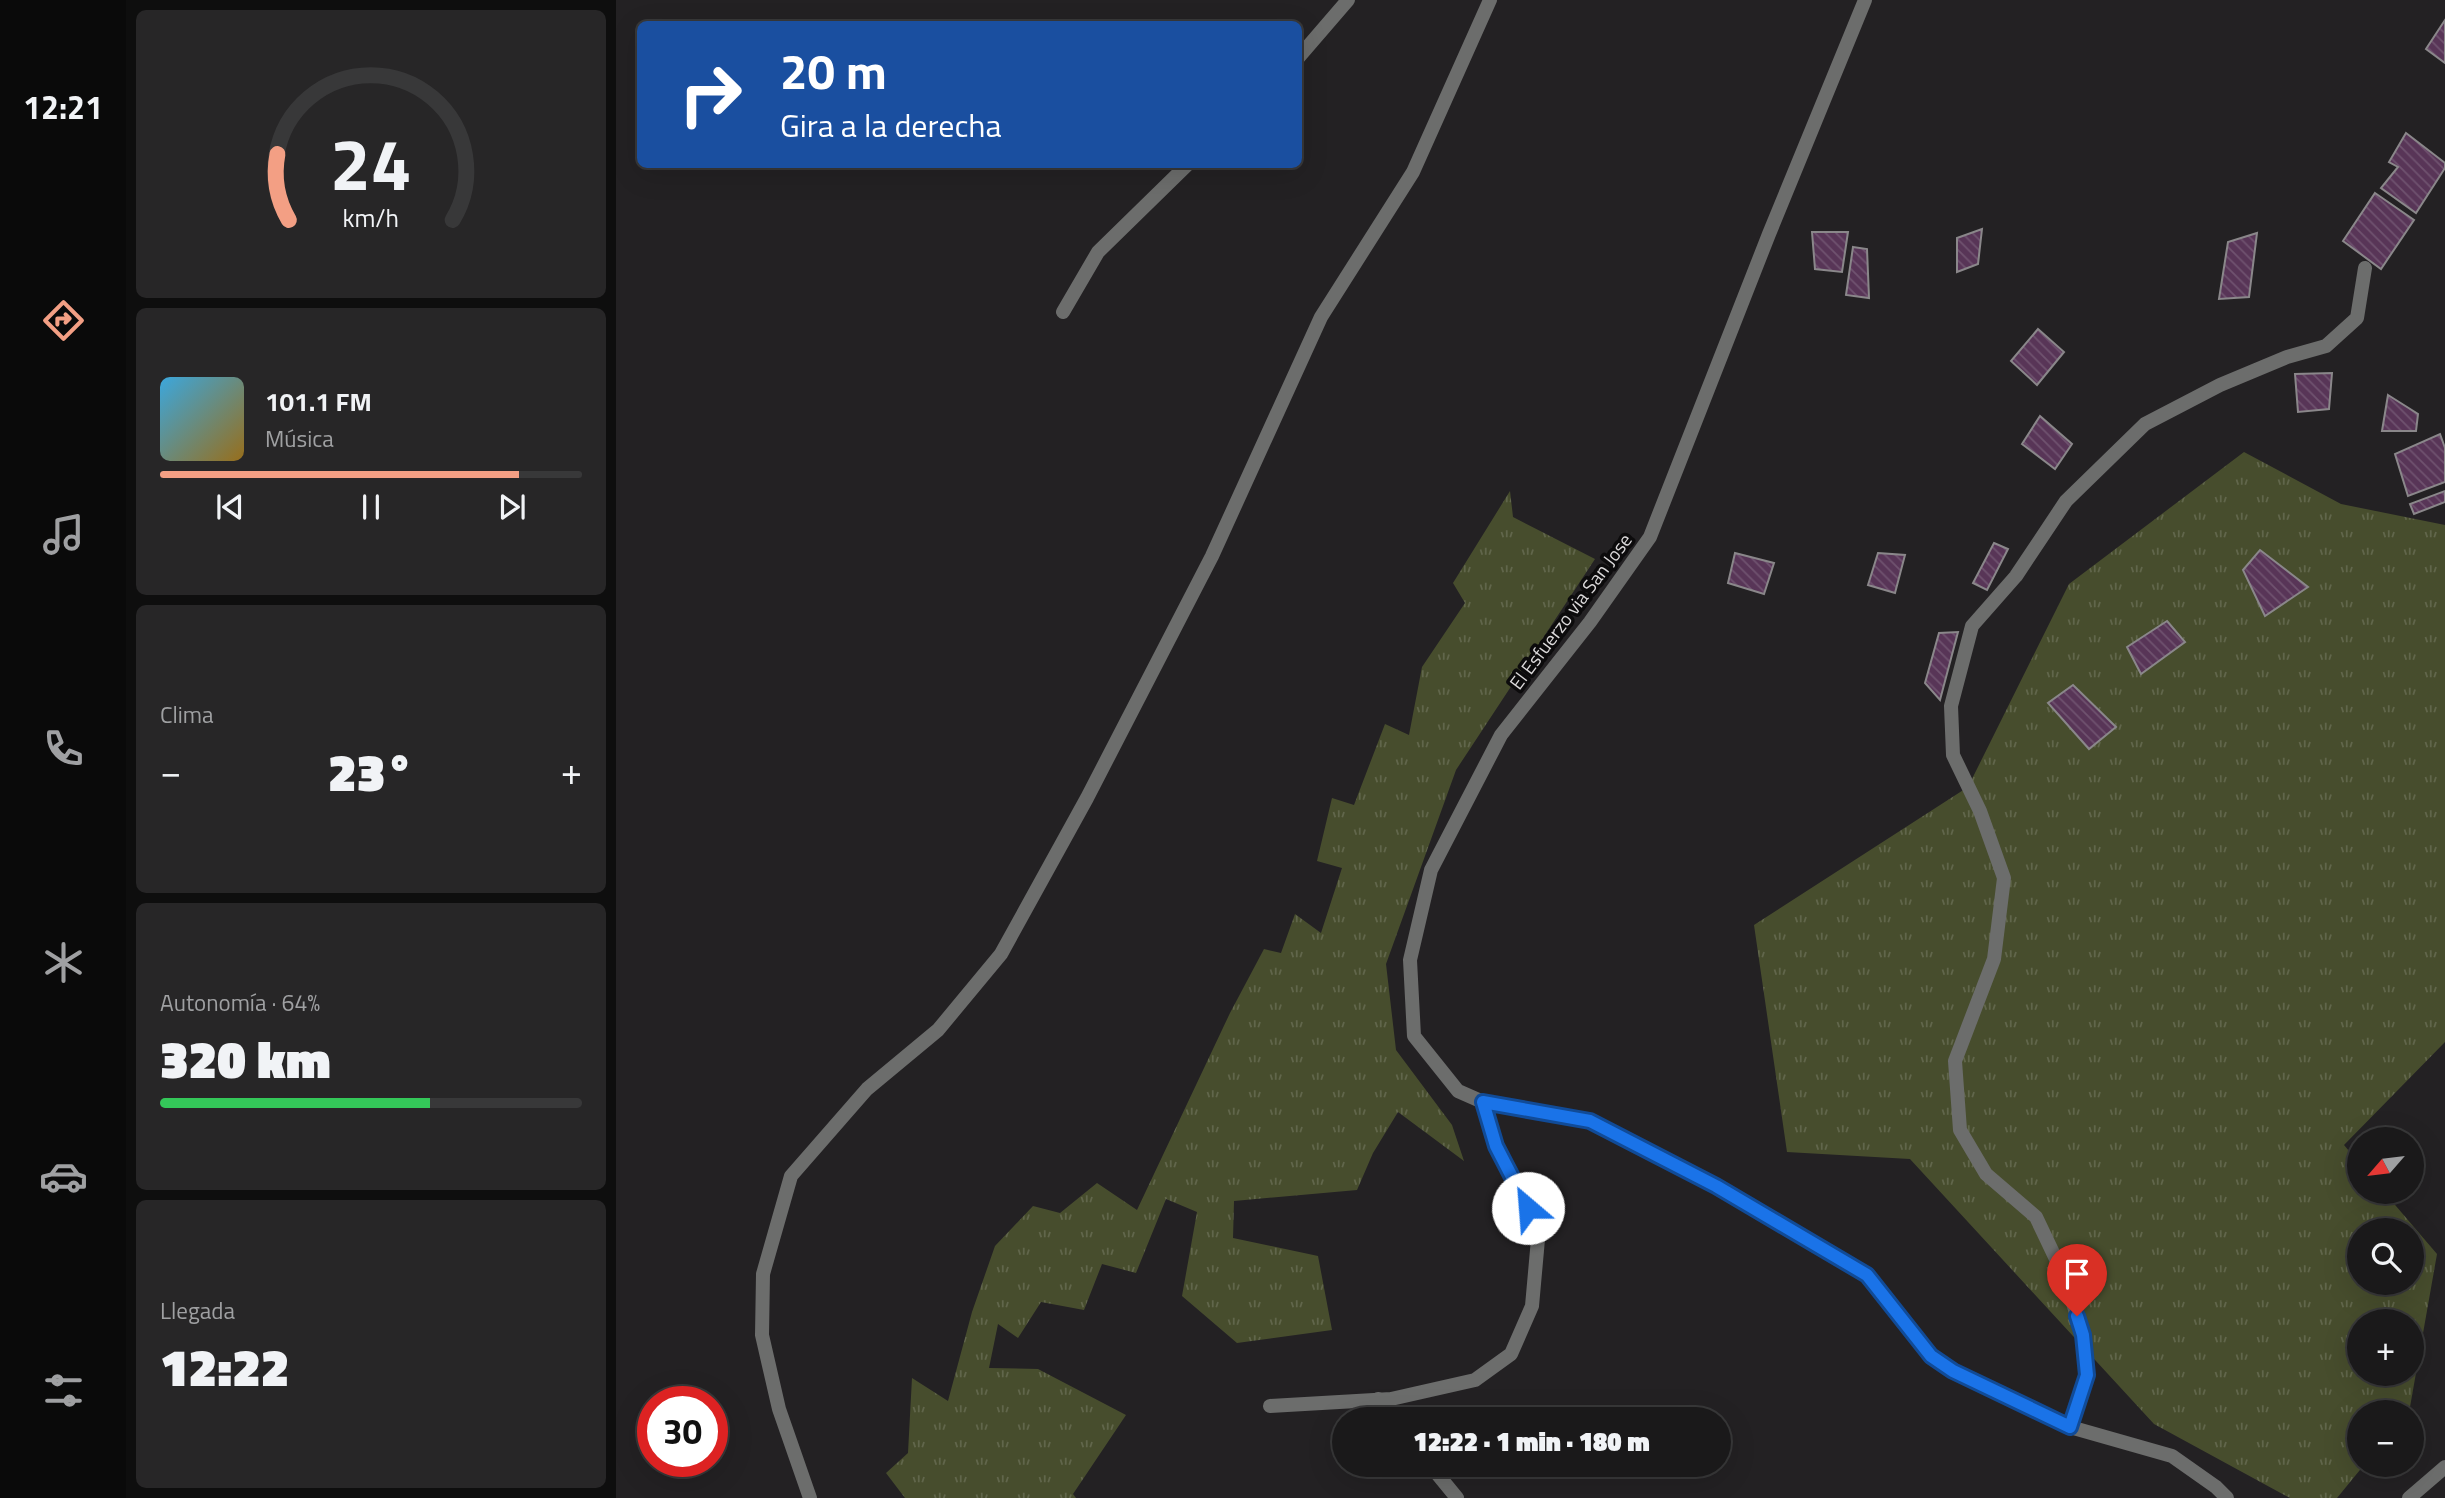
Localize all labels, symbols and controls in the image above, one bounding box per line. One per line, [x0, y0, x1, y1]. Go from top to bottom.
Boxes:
text: 20 m [780, 33, 887, 108]
icon: right [665, 49, 756, 140]
text: 12:21 [23, 83, 103, 131]
text: Gira a la derecha [780, 101, 1002, 149]
text: 24 [330, 108, 412, 218]
text: km/h [343, 199, 399, 237]
icon: directions [39, 296, 88, 345]
text: 101.1 FM [265, 382, 372, 421]
text: Música [265, 421, 334, 456]
icon: previous [211, 488, 249, 526]
icon: pause [352, 488, 390, 526]
icon: next [493, 488, 531, 526]
icon: music [39, 510, 88, 559]
street label: El Esfuerzo via San Jose [1502, 527, 1638, 695]
text: Clima [160, 697, 214, 732]
icon: phone [39, 724, 88, 773]
text: 23° [328, 732, 414, 811]
text: − [160, 742, 181, 800]
text: + [561, 742, 582, 800]
icon: climate [39, 938, 88, 987]
text: Autonomía · 64% [160, 985, 320, 1020]
text: 320 km [160, 1019, 331, 1098]
north arrow [2347, 1127, 2424, 1204]
map controls [2347, 1127, 2424, 1477]
icon: car [39, 1152, 88, 1201]
position arrow [1491, 1171, 1565, 1245]
button: search [2347, 1218, 2424, 1295]
pin [2047, 1244, 2107, 1316]
icon: arrive [2058, 1255, 2096, 1293]
text: Llegada [160, 1293, 235, 1328]
button: + [2347, 1309, 2424, 1386]
text: 12:22 [160, 1327, 289, 1406]
icon: filters [39, 1366, 88, 1415]
speed limit sign: 30 [637, 1386, 728, 1477]
button: − [2347, 1400, 2424, 1477]
text: 12:22 · 1 min · 180 m [1413, 1422, 1650, 1461]

